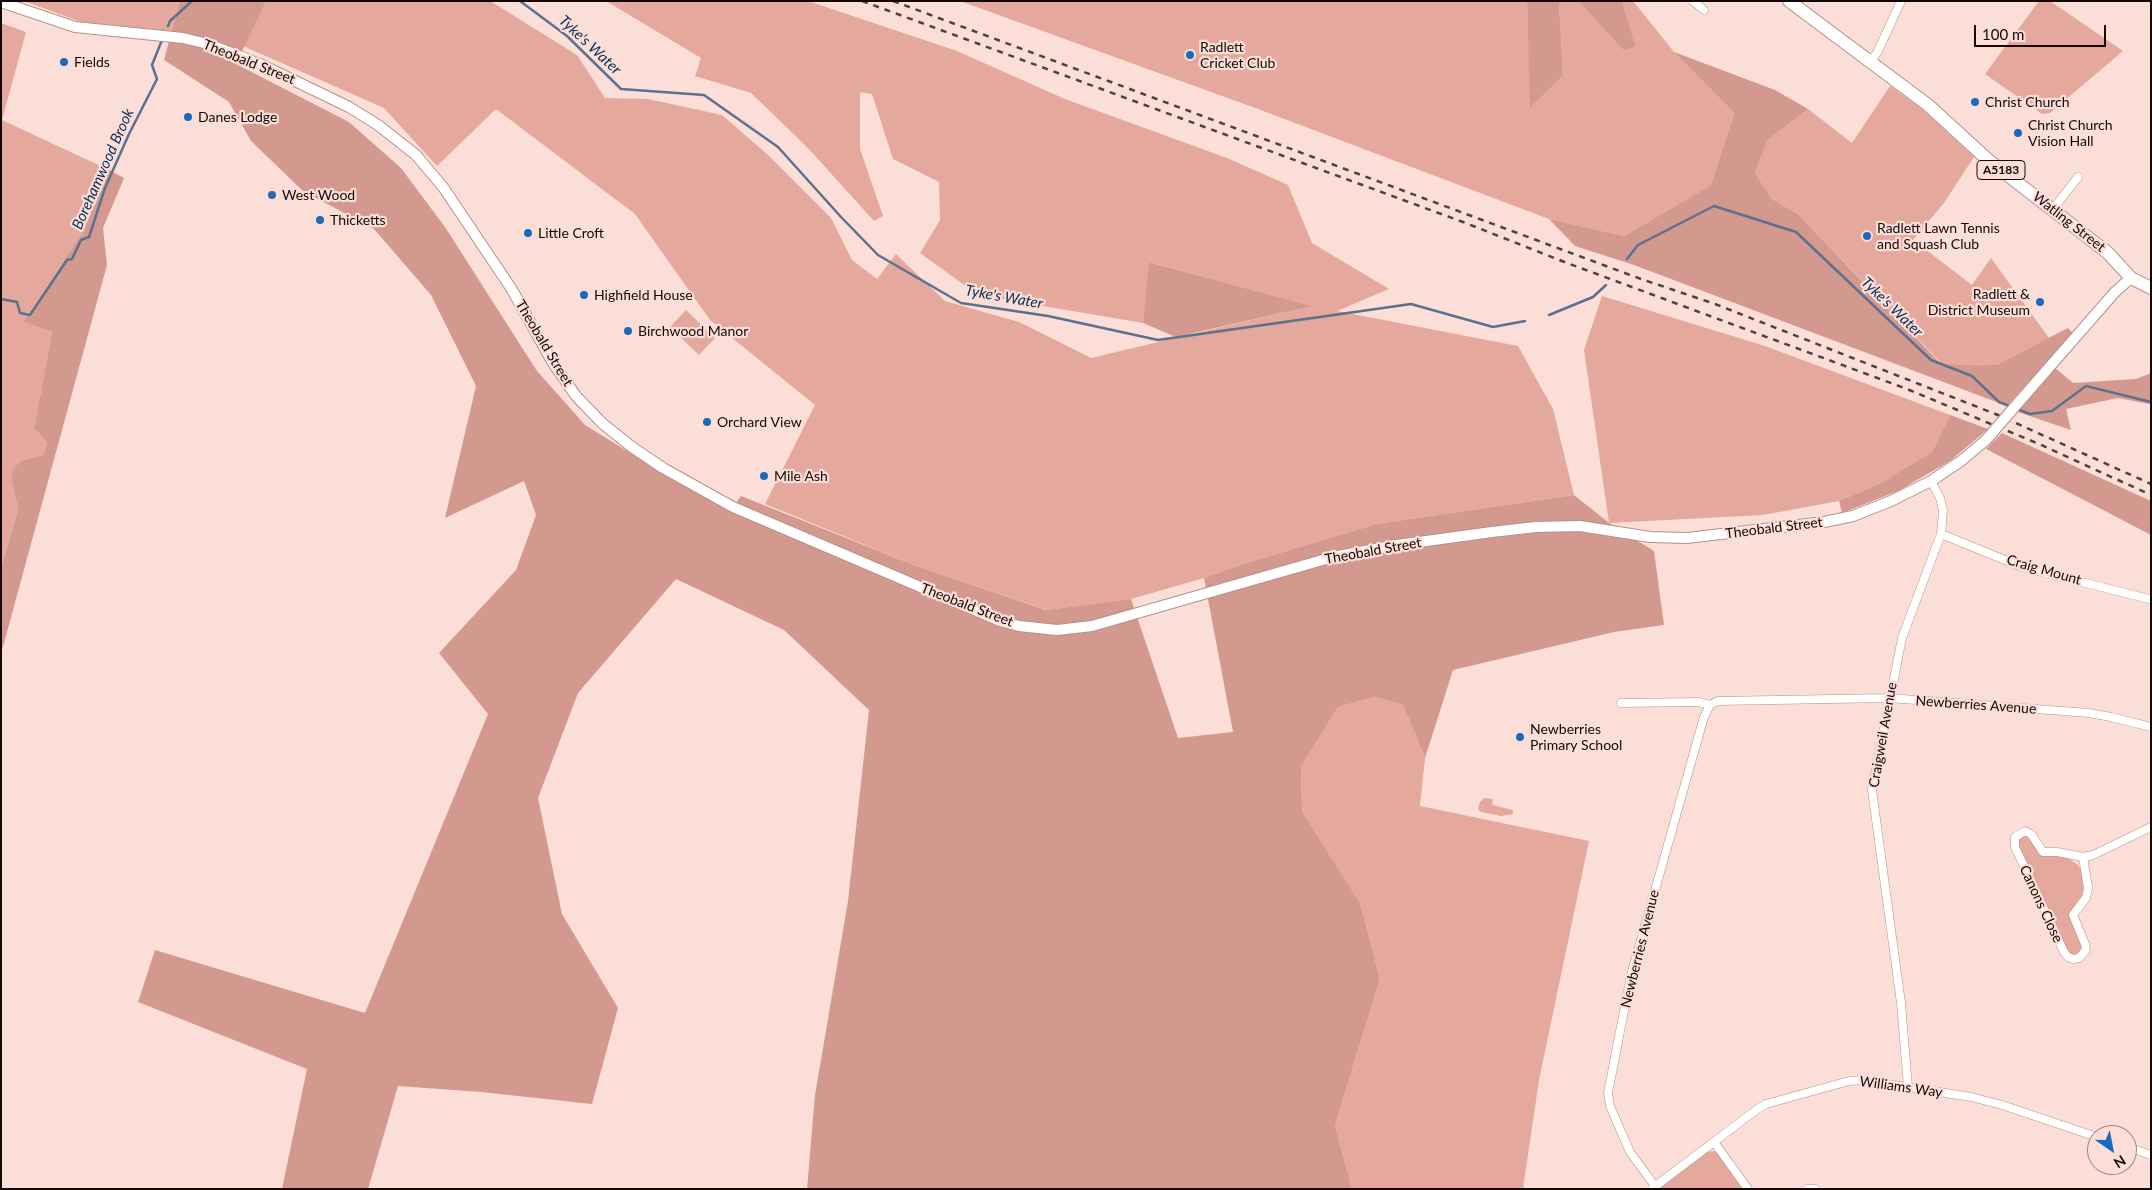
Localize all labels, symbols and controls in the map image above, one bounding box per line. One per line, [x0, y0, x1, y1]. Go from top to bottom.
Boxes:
water label: Tyke's Water [555, 12, 625, 78]
scale bar [1977, 15, 2110, 47]
text: 100 m [1982, 25, 2024, 43]
street label: Theobald Street [201, 36, 297, 88]
place label: Radlett Cricket Club [1200, 39, 1275, 72]
marker: Radlett Cricket Club [1184, 49, 1196, 61]
place label: Fields [74, 54, 110, 70]
marker: Fields [58, 56, 70, 68]
place label: Christ Church [1985, 94, 2070, 110]
marker: Christ Church [1969, 96, 1981, 108]
water label: Borehamwood Brook [68, 106, 138, 232]
place label: Danes Lodge [198, 109, 277, 125]
marker: Danes Lodge [182, 111, 194, 123]
place label: Christ Church Vision Hall [2028, 117, 2113, 150]
marker: Christ Church Vision Hall [2012, 127, 2024, 139]
road number: A5183 [1977, 160, 2025, 180]
place label: West Wood [282, 187, 355, 203]
street label: Watling Street [2029, 188, 2109, 256]
marker: West Wood [266, 189, 278, 201]
place label: Thicketts [330, 212, 386, 228]
marker: Thicketts [314, 214, 326, 226]
place label: Radlett Lawn Tennis and Squash Club [1877, 220, 2000, 252]
place label: Little Croft [538, 225, 604, 241]
marker: Little Croft [522, 227, 534, 239]
marker: Radlett Lawn Tennis and Squash Club [1861, 230, 1873, 242]
water label: Tyke's Water [1857, 273, 1927, 341]
water label: Tyke's Water [964, 281, 1044, 313]
place label: Radlett & District Museum [1928, 286, 2030, 318]
place label: Highfield House [594, 287, 693, 303]
marker: Highfield House [578, 289, 590, 301]
marker: Radlett & District Museum [2034, 296, 2046, 308]
street label: Theobald Street [512, 297, 576, 389]
place label: Birchwood Manor [638, 323, 748, 339]
marker: Birchwood Manor [622, 325, 634, 337]
place label: Orchard View [717, 414, 802, 430]
marker: Orchard View [701, 416, 713, 428]
place label: Mile Ash [774, 468, 828, 484]
marker: Mile Ash [758, 470, 770, 482]
street label: Theobald Street [1725, 514, 1823, 542]
street label: Theobald Street [1323, 534, 1423, 568]
street label: Craig Mount [2005, 551, 2083, 589]
street label: Theobald Street [918, 580, 1016, 630]
street label: Craigweil Avenue [1865, 681, 1901, 789]
street label: Newberries Avenue [1915, 692, 2037, 718]
place label: Newberries Primary School [1530, 721, 1622, 754]
marker: Newberries Primary School [1514, 731, 1526, 743]
street label: Canons Close [2016, 863, 2066, 945]
street label: Newberries Avenue [1617, 888, 1663, 1010]
street label: Williams Way [1858, 1073, 1944, 1101]
north arrow [2087, 1125, 2137, 1175]
text: N [2111, 1152, 2129, 1172]

